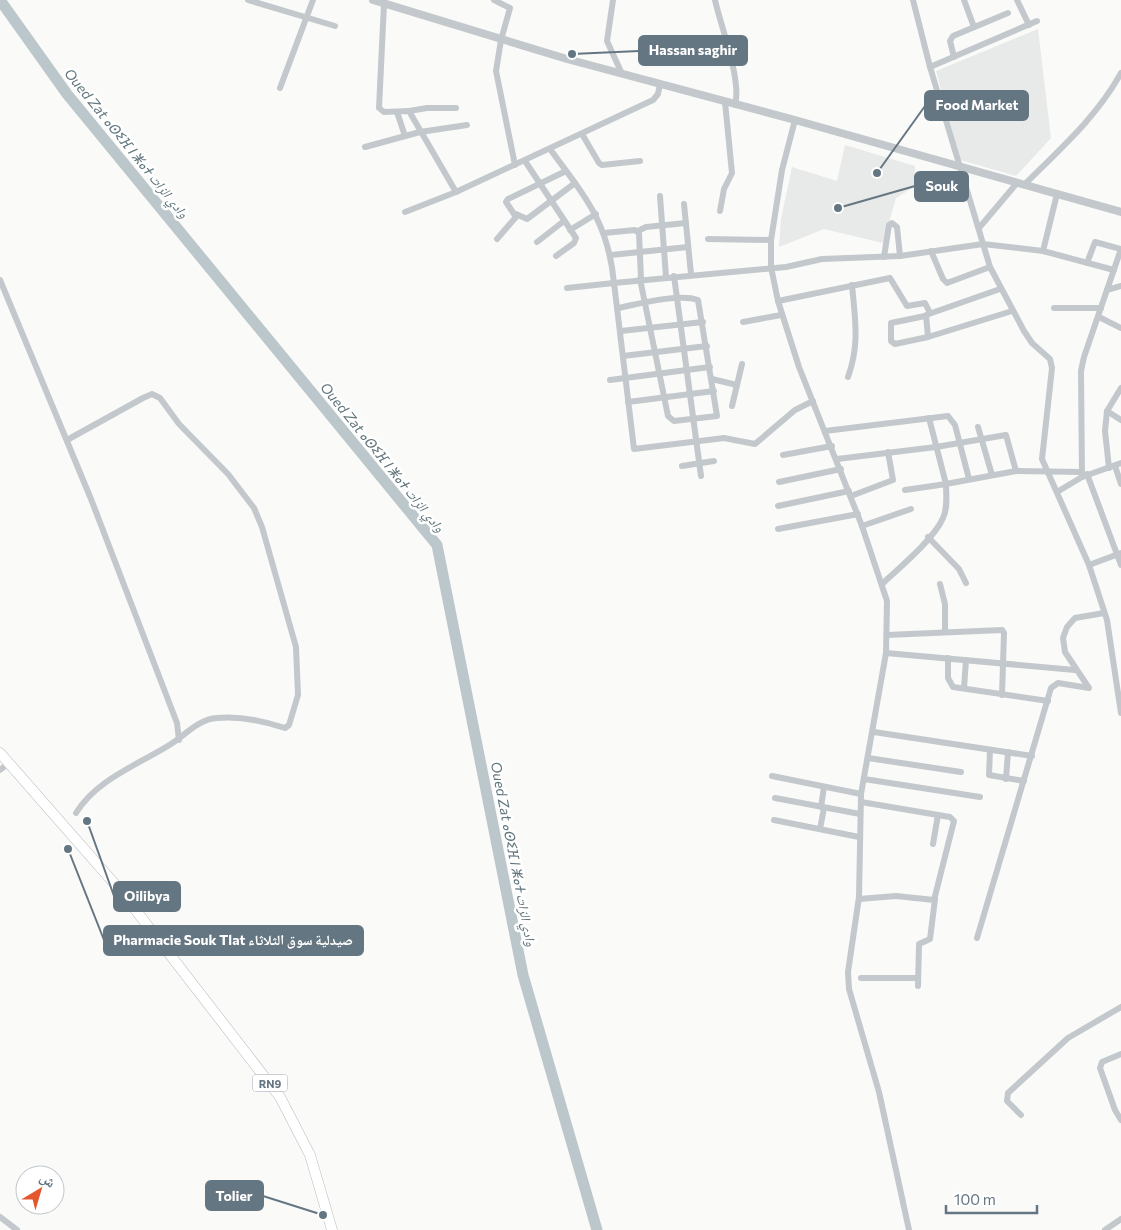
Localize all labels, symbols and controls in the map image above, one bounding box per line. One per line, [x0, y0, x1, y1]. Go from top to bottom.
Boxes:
callout: Hassan saghir [639, 36, 747, 65]
text: Hassan saghir [649, 41, 737, 58]
water label: Oued Zat ⴰⵙⵉⴼ ⵏ ⵥⴰⵜ وادي الزات [59, 65, 193, 224]
callout: Food Market [925, 91, 1028, 120]
text: Food Market [936, 96, 1019, 113]
callout: Souk [915, 172, 968, 201]
text: Souk [926, 177, 958, 194]
water label: Oued Zat ⴰⵙⵉⴼ ⵏ ⵥⴰⵜ وادي الزات [315, 379, 449, 538]
water label: Oued Zat ⴰⵙⵉⴼ ⵏ ⵥⴰⵜ وادي الزات [484, 760, 540, 949]
callout: Oilibya [114, 882, 180, 911]
text: Oilibya [124, 887, 170, 904]
callout: Pharmacie Souk Tlat صيدلية سوق الثلاثاء [104, 926, 363, 955]
text: Pharmacie Souk Tlat صيدلية سوق الثلاثاء [113, 931, 353, 949]
road number: RN9 [252, 1074, 288, 1092]
north arrow [15, 1165, 65, 1215]
text: ش [37, 1168, 60, 1192]
callout: Tolier [206, 1181, 263, 1210]
scale bar [946, 1182, 1037, 1214]
text: Tolier [215, 1187, 253, 1204]
text: 100 m [954, 1190, 996, 1208]

